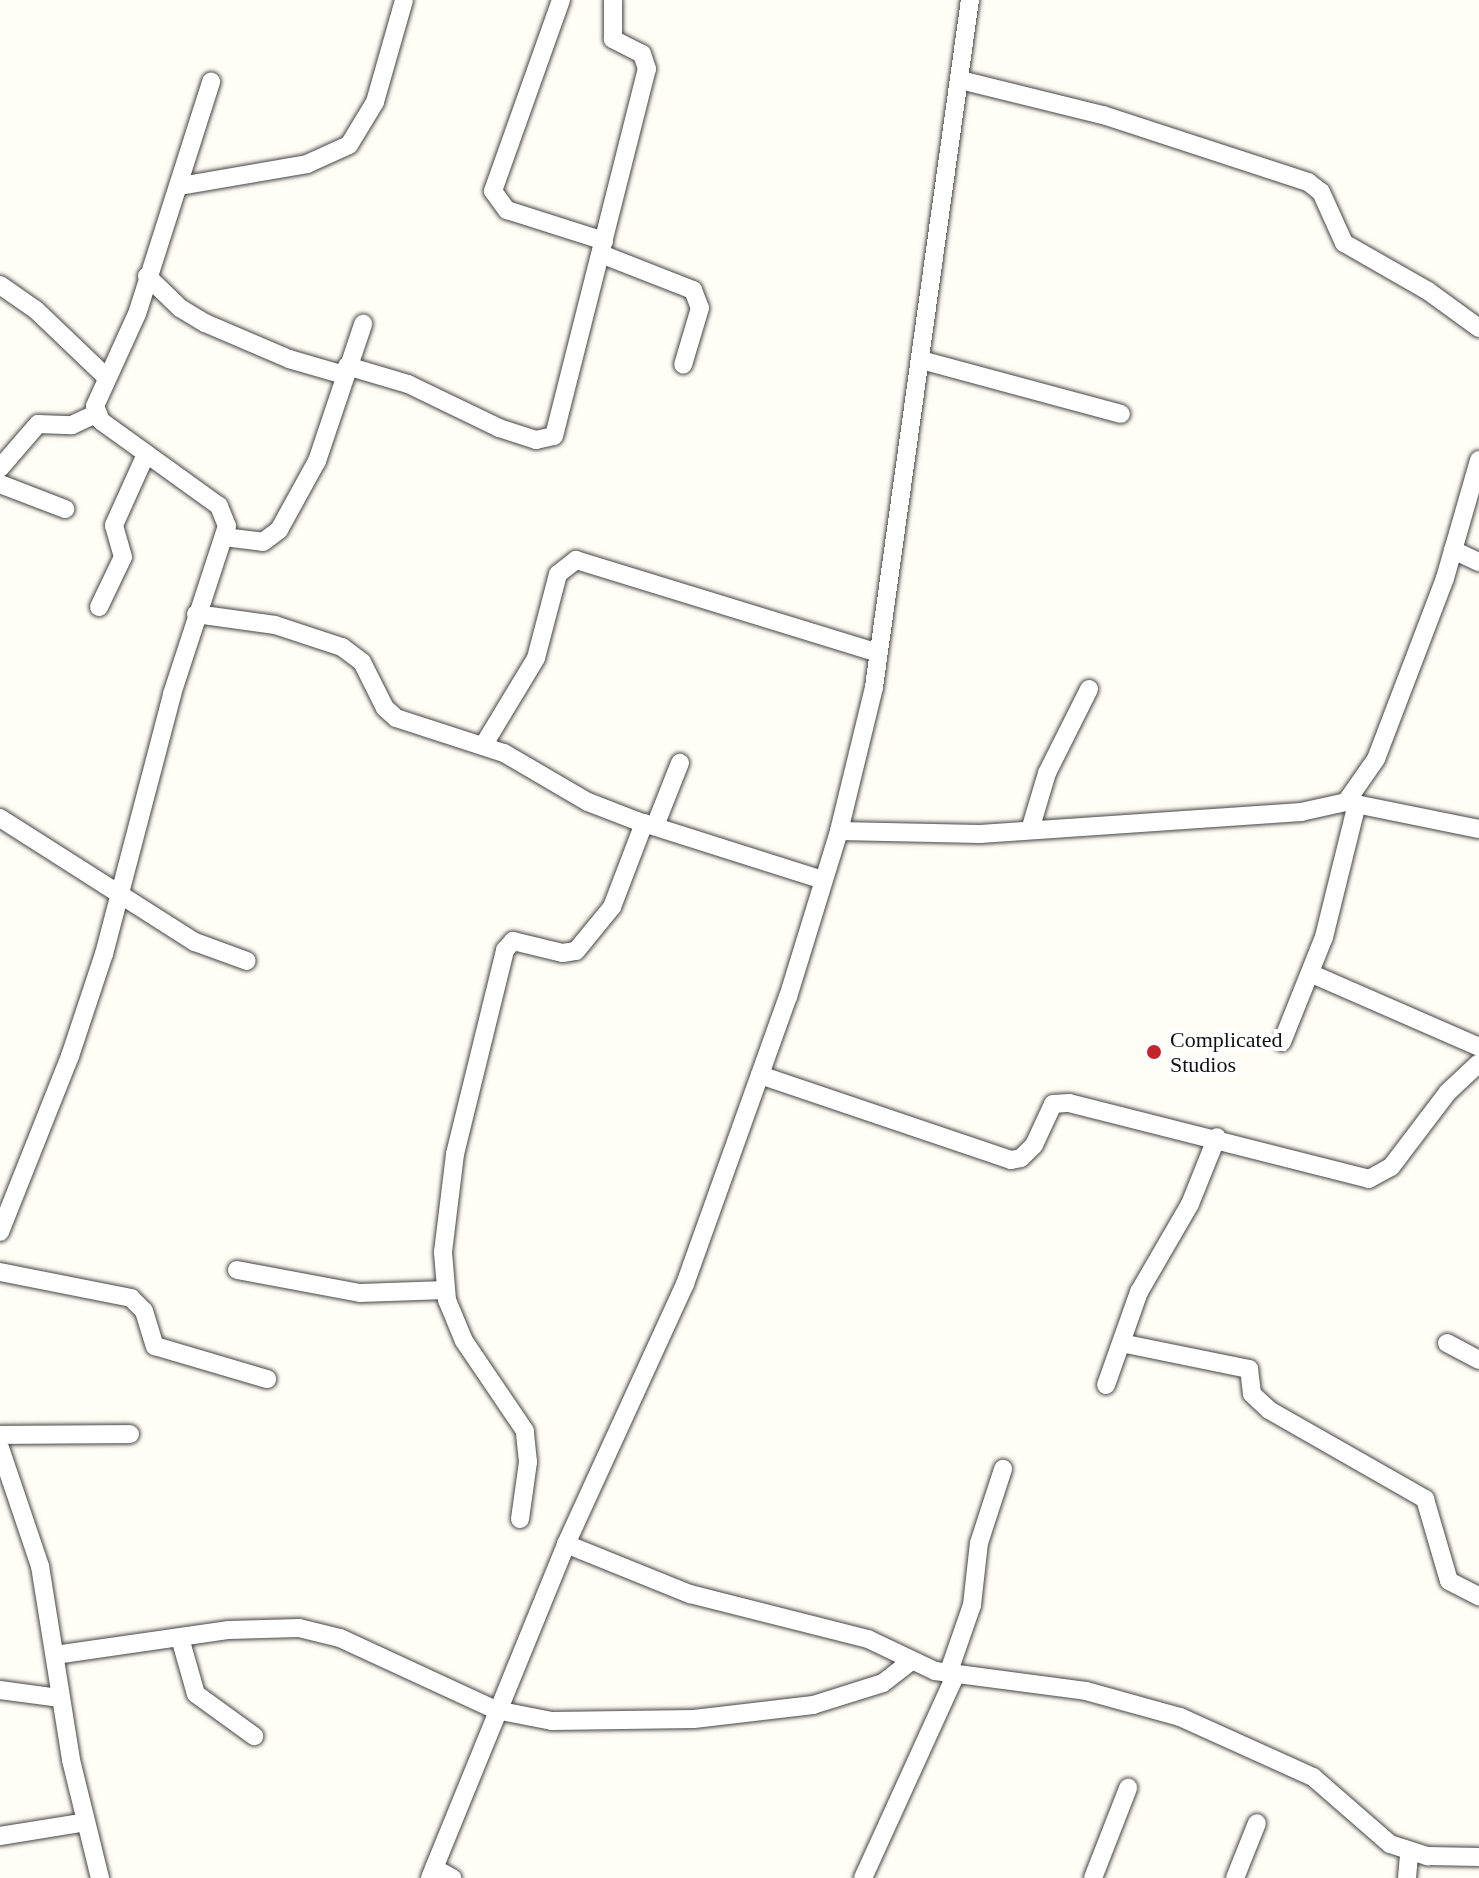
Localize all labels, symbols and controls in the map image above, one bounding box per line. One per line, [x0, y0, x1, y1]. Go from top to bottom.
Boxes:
place label: Complicated Studios [1170, 1026, 1282, 1078]
marker: Complicated Studios [1145, 1043, 1163, 1061]

